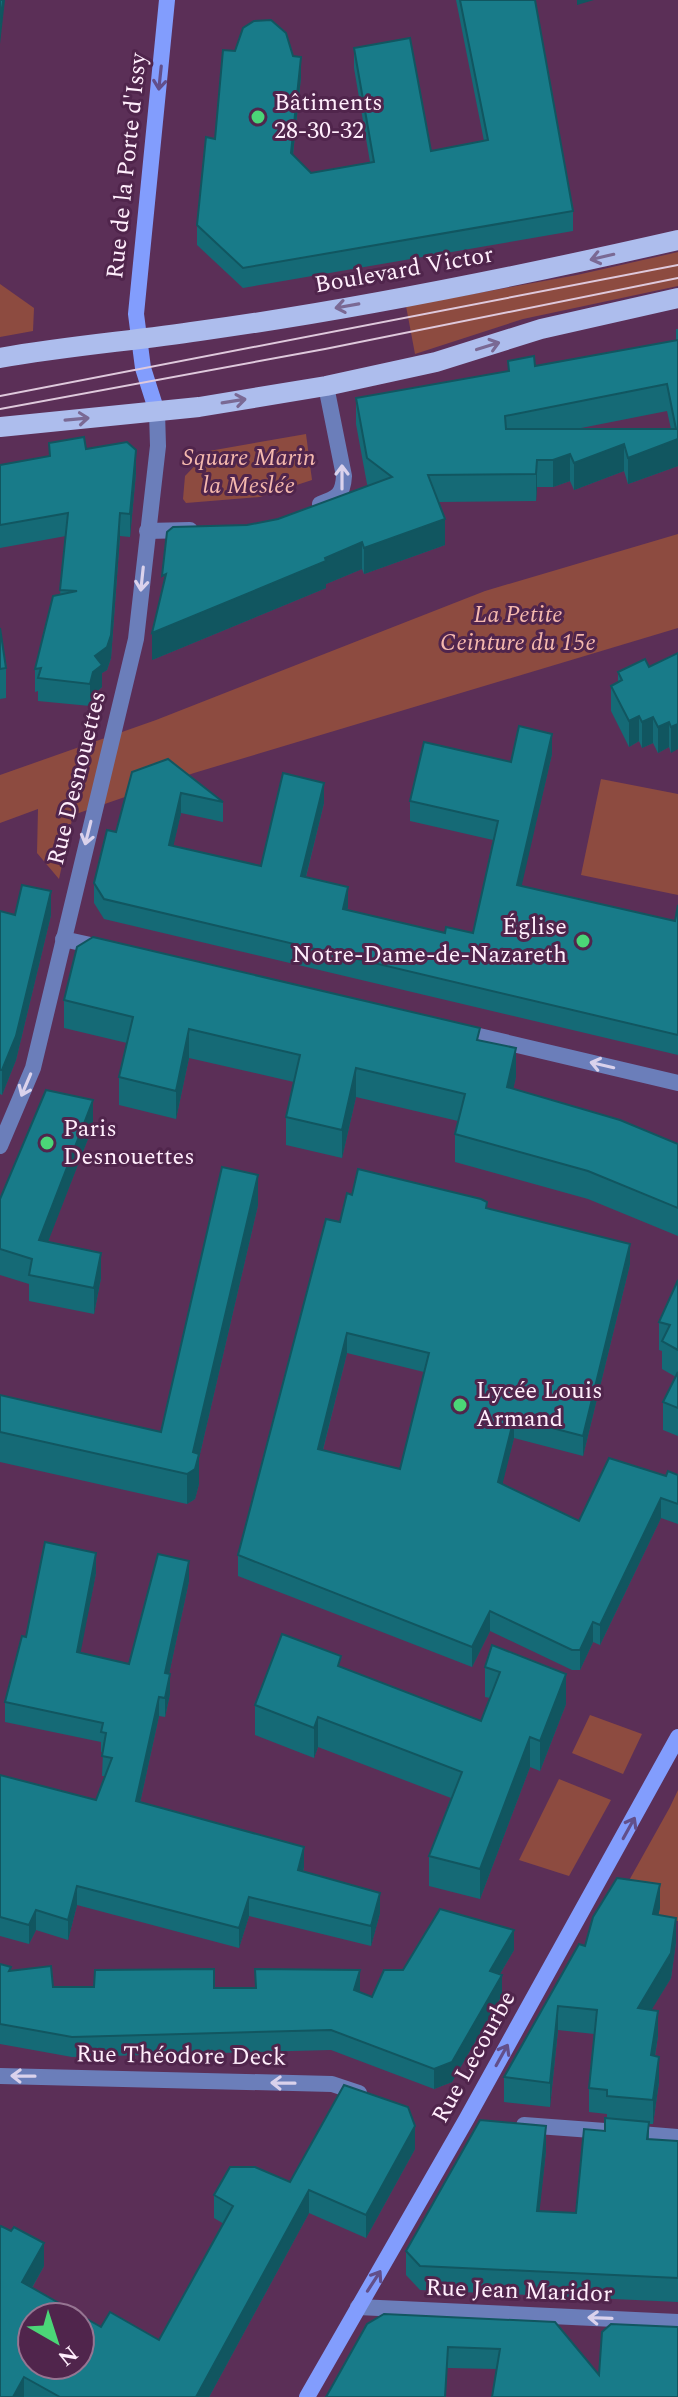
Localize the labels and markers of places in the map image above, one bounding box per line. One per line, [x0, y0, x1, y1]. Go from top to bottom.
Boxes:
place label: Bâtiments 28-30-32 [274, 85, 383, 149]
marker: Bâtiments 28-30-32 [249, 108, 267, 126]
place label: Église Notre-Dame-de-Nazareth [292, 909, 567, 973]
marker: Église Notre-Dame-de-Nazareth [574, 932, 592, 950]
place label: Paris Desnouettes [63, 1111, 195, 1175]
marker: Paris Desnouettes [38, 1134, 56, 1152]
place label: Lycée Louis Armand [476, 1373, 603, 1437]
marker: Lycée Louis Armand [451, 1396, 469, 1414]

